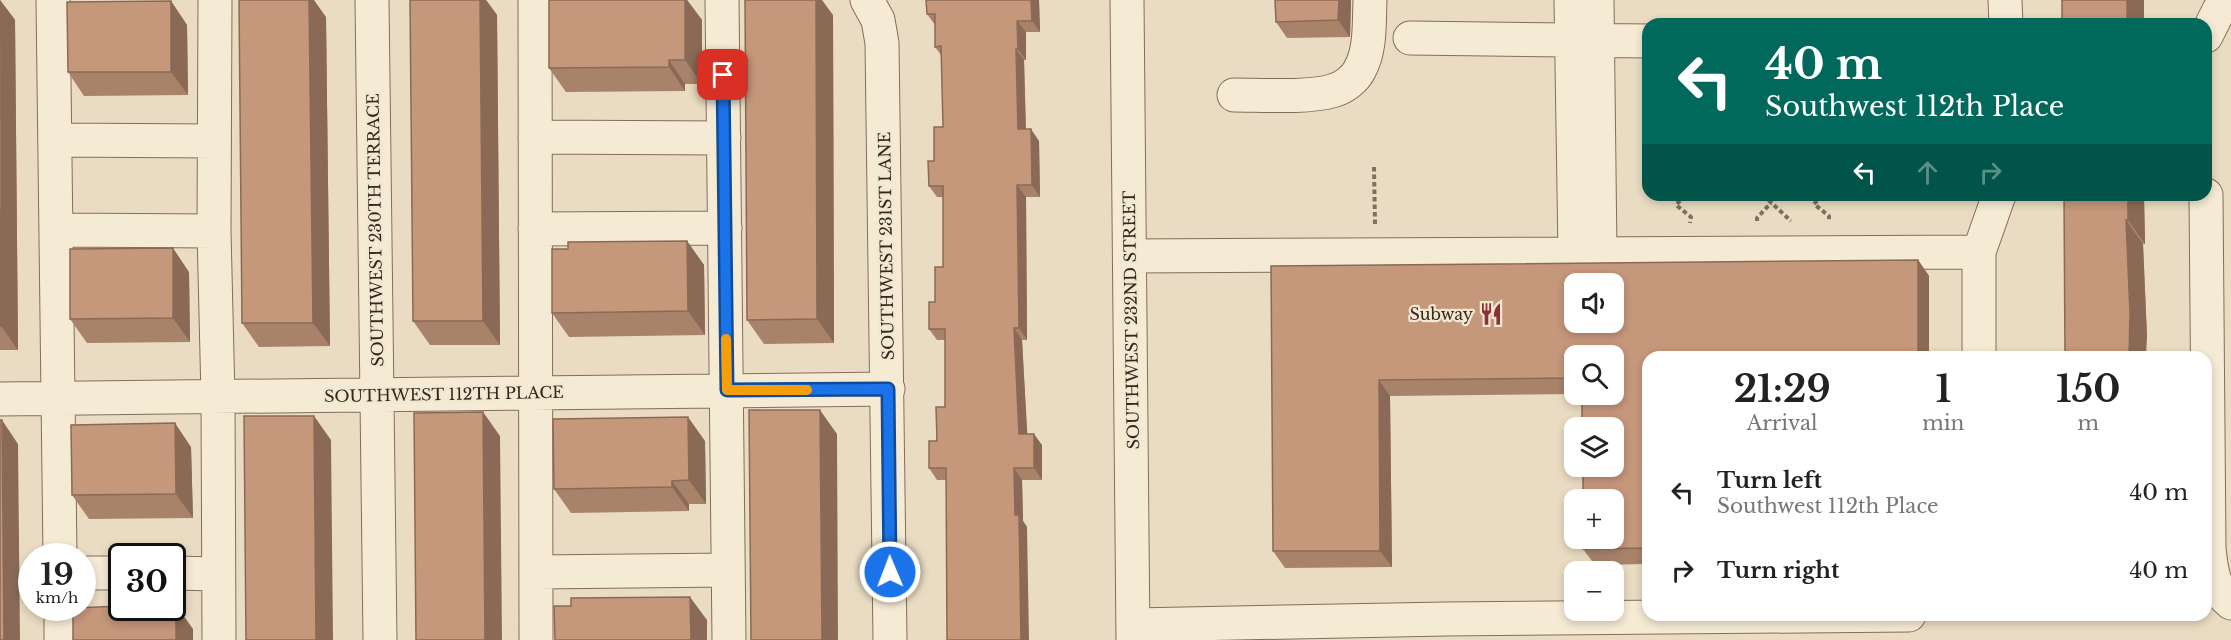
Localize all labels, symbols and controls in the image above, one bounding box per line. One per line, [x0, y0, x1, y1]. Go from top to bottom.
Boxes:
text: 40 m [1765, 38, 1882, 90]
icon: left [1666, 42, 1744, 120]
pin [697, 49, 748, 100]
icon: arrive [706, 58, 739, 91]
text: Southwest 112th Place [1765, 90, 2064, 123]
street label: SOUTHWEST 230TH TERRACE [363, 93, 387, 367]
street label: SOUTHWEST 231ST LANE [874, 132, 898, 360]
icon: left [1848, 156, 1881, 189]
icon: ahead [1911, 156, 1944, 189]
icon: right [1974, 156, 2007, 189]
street label: SOUTHWEST 232ND STREET [1119, 190, 1143, 450]
map controls [1564, 273, 1624, 621]
button: sound [1564, 273, 1624, 333]
restaurant icon: Subway [1478, 301, 1504, 327]
place label: Subway [1410, 304, 1474, 324]
button: search [1564, 345, 1624, 405]
text: 21:29 [1734, 367, 1831, 412]
text: 1 [1936, 367, 1951, 412]
text: 150 [2056, 367, 2120, 412]
street label: SOUTHWEST 112TH PLACE [324, 382, 564, 406]
text: Arrival [1747, 411, 1818, 435]
text: min [1922, 411, 1964, 435]
text: m [2077, 411, 2099, 435]
button: layers [1564, 417, 1624, 477]
text: Turn left [1717, 467, 1822, 494]
icon: left [1666, 476, 1699, 509]
text: 40 m [2130, 479, 2188, 506]
button: + [1564, 489, 1624, 549]
text: Southwest 112th Place [1717, 494, 1939, 518]
position arrow [858, 540, 922, 604]
speed limit sign: 30 [108, 543, 186, 621]
icon: right [1666, 554, 1699, 587]
text: 19 [40, 556, 74, 593]
text: Turn right [1717, 557, 1839, 584]
text: 40 m [2130, 557, 2188, 584]
button: − [1564, 561, 1624, 621]
text: km/h [36, 588, 78, 607]

